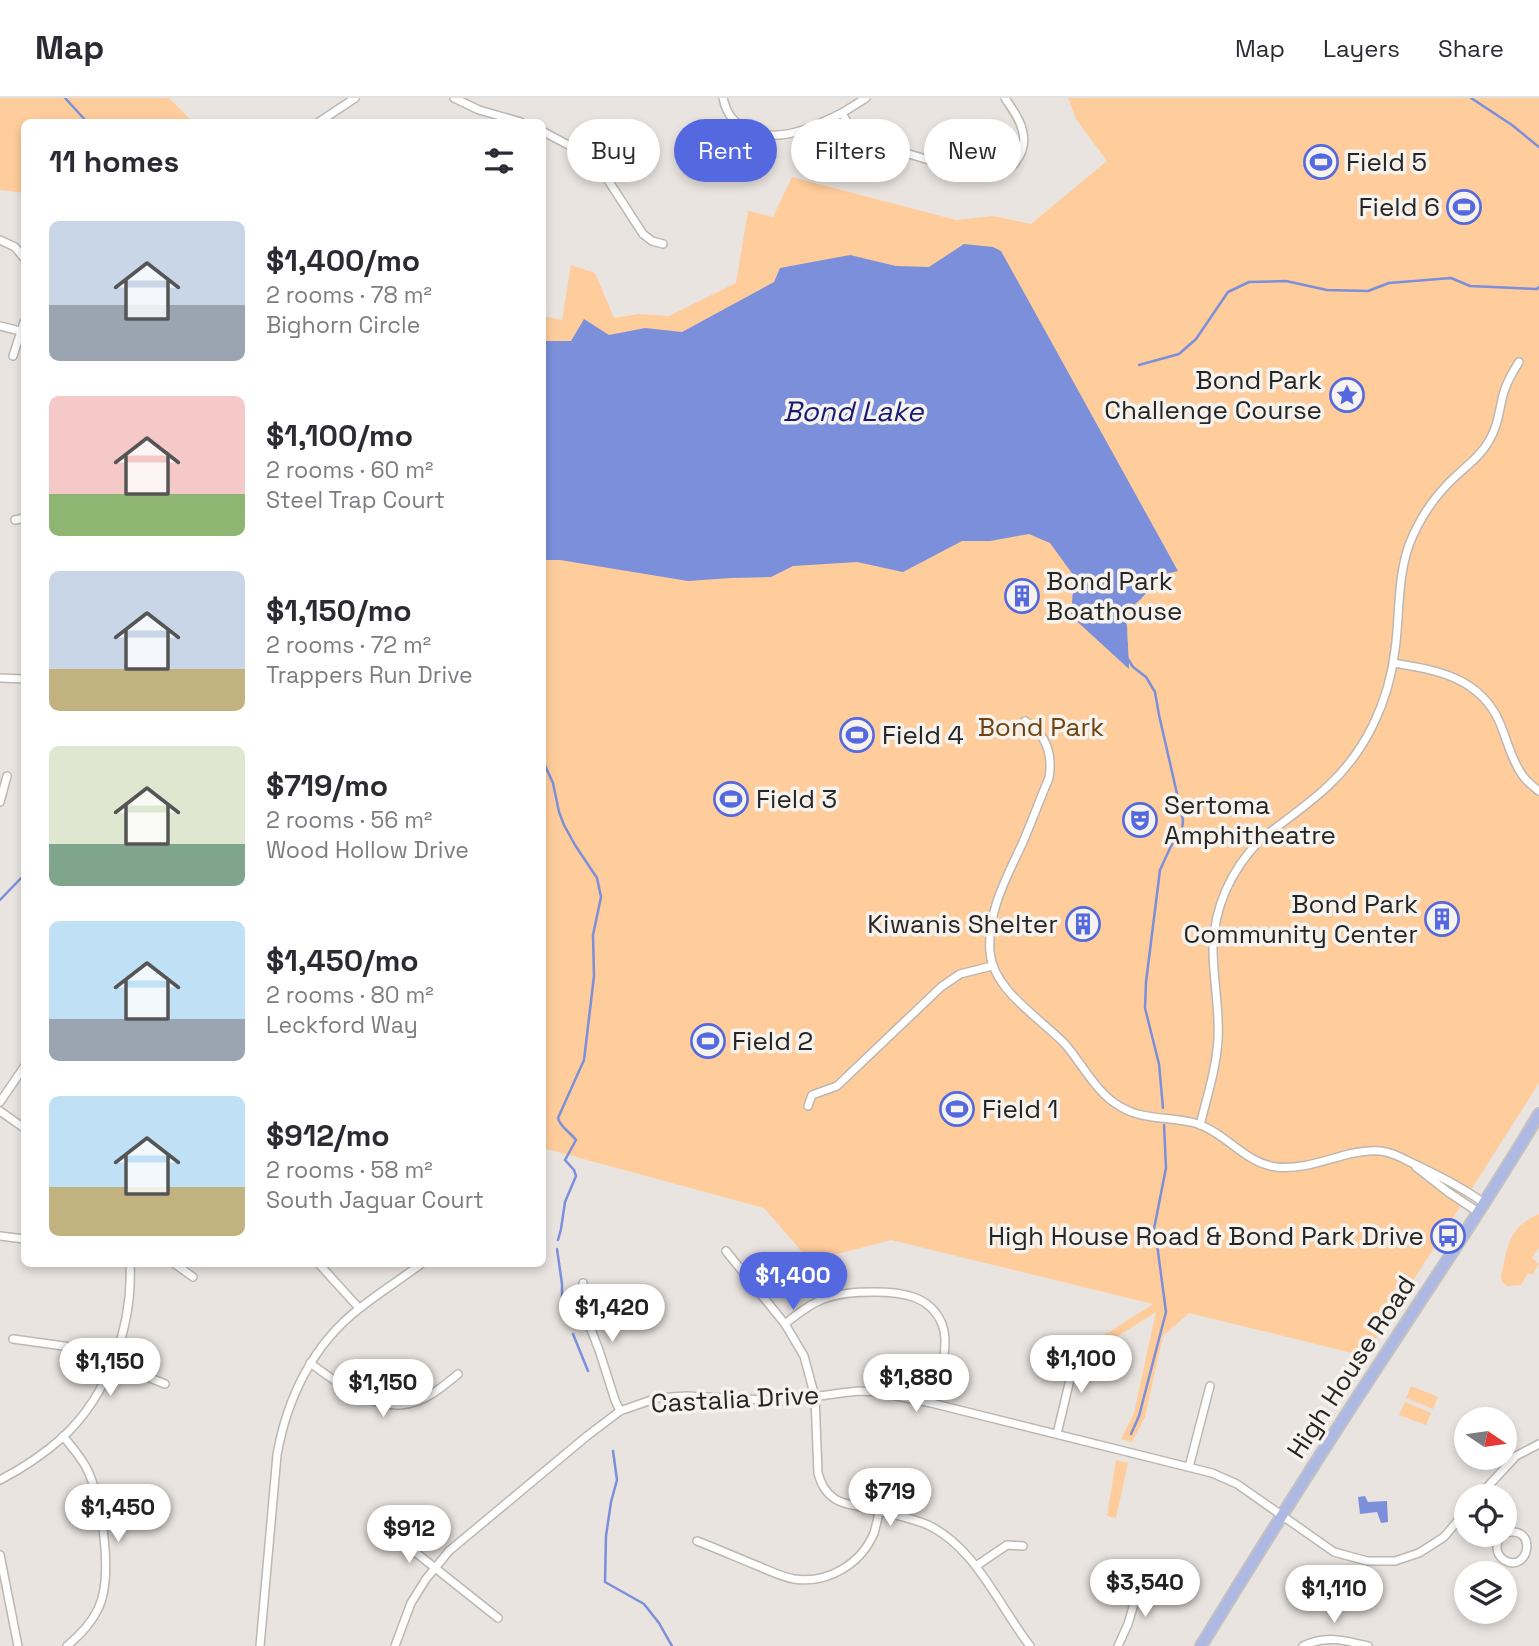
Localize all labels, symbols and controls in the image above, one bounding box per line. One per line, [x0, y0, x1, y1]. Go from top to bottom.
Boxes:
text: Map [35, 27, 104, 69]
text: Map [1235, 33, 1285, 64]
text: Layers [1323, 33, 1400, 64]
text: Share [1438, 33, 1504, 64]
chip: Buy [567, 119, 660, 182]
chip: Rent [674, 119, 777, 182]
chip: Filters [791, 119, 910, 182]
chip: New [924, 119, 1021, 182]
text: 11 homes [49, 142, 179, 181]
icon: filters [480, 142, 518, 180]
sports icon: Field 5 [1302, 143, 1340, 181]
place label: Field 5 [1346, 145, 1427, 179]
sports icon: Field 6 [1445, 188, 1483, 226]
place label: Field 6 [1358, 190, 1440, 224]
text: $1,400/mo [266, 241, 420, 280]
icon: home [105, 249, 189, 333]
text: 2 rooms · 78 m² [266, 280, 432, 310]
text: Bighorn Circle [266, 310, 420, 340]
place label: Bond Park Challenge Course [1104, 363, 1322, 427]
place icon: Bond Park Challenge Course [1328, 376, 1366, 414]
water label: Bond Lake [783, 393, 925, 429]
text: $1,100/mo [266, 416, 413, 455]
icon: home [105, 424, 189, 508]
text: 2 rooms · 60 m² [266, 455, 433, 485]
text: Steel Trap Court [266, 485, 445, 515]
place label: Bond Park Boathouse [1046, 564, 1182, 628]
building icon: Bond Park Boathouse [1003, 577, 1041, 615]
text: $1,150/mo [266, 591, 412, 630]
icon: home [105, 599, 189, 683]
text: 2 rooms · 72 m² [266, 630, 431, 660]
text: Trappers Run Drive [266, 660, 473, 690]
park label: Bond Park [978, 710, 1104, 744]
sports icon: Field 4 [838, 716, 876, 754]
place label: Field 4 [882, 718, 964, 752]
text: $719/mo [266, 766, 388, 805]
icon: home [105, 774, 189, 858]
sports icon: Field 3 [712, 780, 750, 818]
place label: Field 3 [756, 782, 837, 816]
place label: Sertoma Amphitheatre [1164, 788, 1336, 852]
theatre icon: Sertoma Amphitheatre [1121, 801, 1159, 839]
text: 2 rooms · 56 m² [266, 805, 432, 835]
text: Wood Hollow Drive [266, 835, 469, 865]
place label: Bond Park Community Center [1184, 887, 1418, 951]
building icon: Bond Park Community Center [1423, 900, 1461, 938]
building icon: Kiwanis Shelter [1064, 905, 1102, 943]
place label: Kiwanis Shelter [867, 907, 1058, 941]
text: $1,450/mo [266, 941, 419, 980]
icon: home [105, 949, 189, 1033]
text: 2 rooms · 80 m² [266, 980, 434, 1010]
text: Leckford Way [266, 1010, 418, 1040]
sports icon: Field 2 [689, 1022, 727, 1060]
place label: Field 2 [732, 1024, 813, 1058]
sports icon: Field 1 [938, 1090, 976, 1128]
place label: Field 1 [982, 1092, 1058, 1126]
text: $912/mo [266, 1116, 390, 1155]
icon: home [105, 1124, 189, 1208]
text: 2 rooms · 58 m² [266, 1155, 433, 1185]
text: South Jaguar Court [266, 1185, 484, 1215]
bus stop icon: High House Road & Bond Park Drive [1429, 1217, 1467, 1255]
place label: High House Road & Bond Park Drive [988, 1219, 1424, 1253]
pin: $1,400 [736, 1252, 850, 1312]
text: $1,400 [755, 1260, 831, 1290]
street label: High House Road [1279, 1269, 1423, 1465]
pin: $1,420 [555, 1284, 669, 1344]
text: $1,420 [575, 1292, 649, 1322]
pin: $1,100 [1024, 1336, 1138, 1395]
pin: $1,150 [53, 1338, 167, 1398]
text: $1,100 [1046, 1343, 1116, 1373]
text: $1,150 [76, 1346, 145, 1376]
pin: $1,880 [859, 1354, 973, 1414]
pin: $1,150 [326, 1360, 440, 1419]
text: $1,880 [879, 1362, 953, 1392]
text: $1,150 [349, 1367, 418, 1397]
street label: Castalia Drive [650, 1378, 820, 1420]
north arrow [1454, 1407, 1517, 1470]
map controls [1454, 1407, 1517, 1624]
pin: $719 [849, 1468, 931, 1528]
text: $719 [864, 1476, 916, 1506]
pin: $1,450 [61, 1484, 175, 1544]
button: locate [1454, 1484, 1517, 1547]
text: $1,450 [81, 1492, 155, 1522]
pin: $912 [368, 1506, 450, 1565]
text: $912 [383, 1513, 435, 1543]
pin: $3,540 [1088, 1560, 1202, 1619]
button: layers [1454, 1561, 1517, 1624]
pin: $1,110 [1277, 1566, 1391, 1625]
text: $3,540 [1106, 1567, 1184, 1597]
text: $1,110 [1301, 1573, 1367, 1603]

